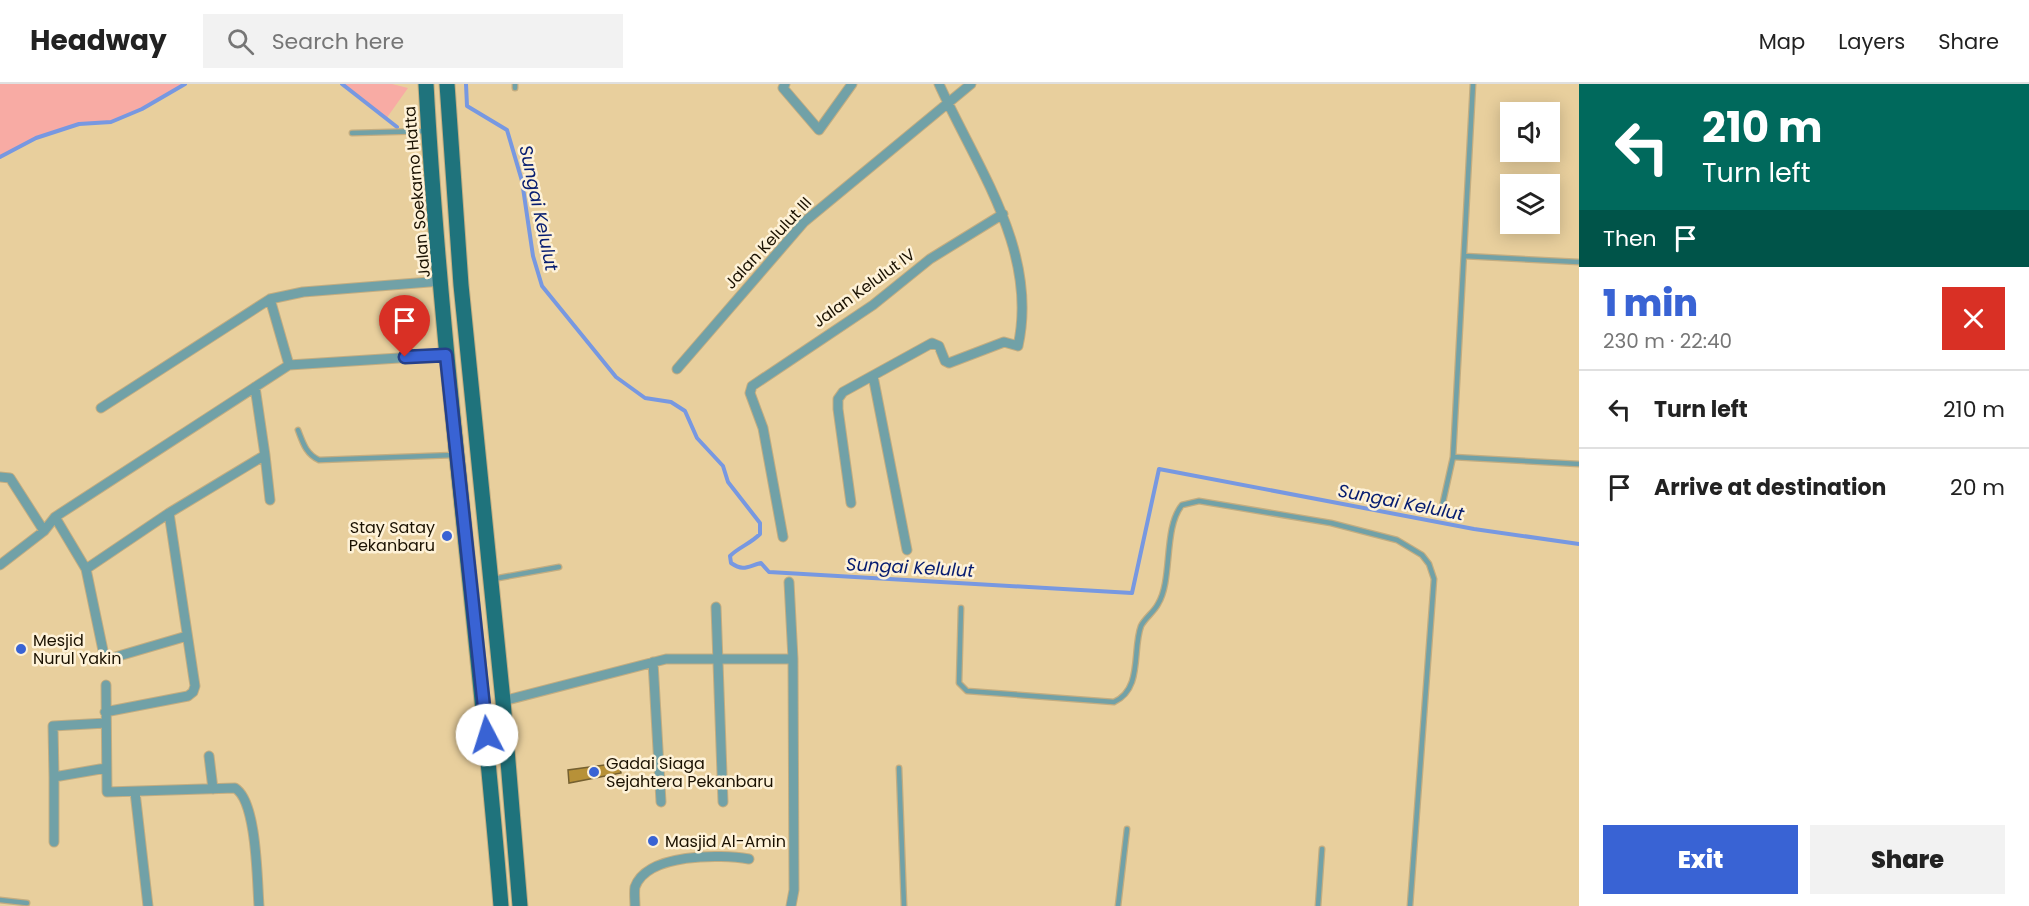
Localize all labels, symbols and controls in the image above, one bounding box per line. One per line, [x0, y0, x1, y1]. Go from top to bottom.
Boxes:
search box [203, 14, 623, 68]
text: Headway [30, 21, 167, 60]
icon: search [224, 25, 257, 58]
text: Search here [272, 26, 404, 57]
text: Map [1759, 27, 1805, 56]
text: Layers [1838, 27, 1905, 56]
text: Share [1938, 27, 1999, 56]
text: 210 m [1702, 98, 1823, 157]
map controls [1500, 102, 1560, 234]
button: sound [1500, 102, 1560, 162]
street label: Jalan Soekarno Hatta [398, 105, 436, 279]
icon: left [1603, 108, 1681, 186]
water label: Sungai Kelulut [513, 143, 565, 274]
text: Turn left [1702, 154, 1811, 191]
button: layers [1500, 174, 1560, 234]
street label: Jalan Kelulut III [719, 192, 817, 294]
icon: arrive [1669, 222, 1702, 255]
text: Then [1603, 223, 1657, 254]
street label: Jalan Kelulut IV [808, 243, 920, 333]
text: 1 min [1603, 278, 1698, 329]
button: close [1942, 287, 2005, 350]
pin [379, 295, 430, 357]
icon: arrive [388, 304, 421, 337]
text: 230 m · 22:40 [1603, 327, 1732, 355]
icon: left [1603, 393, 1636, 426]
text: Turn left [1654, 394, 1748, 425]
text: 210 m [1943, 394, 2005, 425]
icon: arrive [1603, 471, 1636, 504]
text: Arrive at destination [1654, 472, 1886, 503]
text: 20 m [1950, 472, 2005, 503]
water label: Sungai Kelulut [1336, 478, 1467, 527]
place label: Stay Satay Pekanbaru [349, 516, 435, 557]
marker: Stay Satay Pekanbaru [440, 529, 454, 543]
water label: Sungai Kelulut [845, 551, 975, 583]
place label: Mesjid Nurul Yakin [33, 629, 121, 670]
marker: Mesjid Nurul Yakin [14, 642, 28, 656]
position arrow [455, 703, 519, 767]
place label: Gadai Siaga Sejahtera Pekanbaru [606, 752, 773, 793]
marker: Gadai Siaga Sejahtera Pekanbaru [587, 765, 601, 779]
button: Exit [1603, 825, 1798, 894]
button: Share [1810, 825, 2005, 894]
place label: Masjid Al-Amin [665, 830, 786, 853]
marker: Masjid Al-Amin [646, 834, 660, 848]

